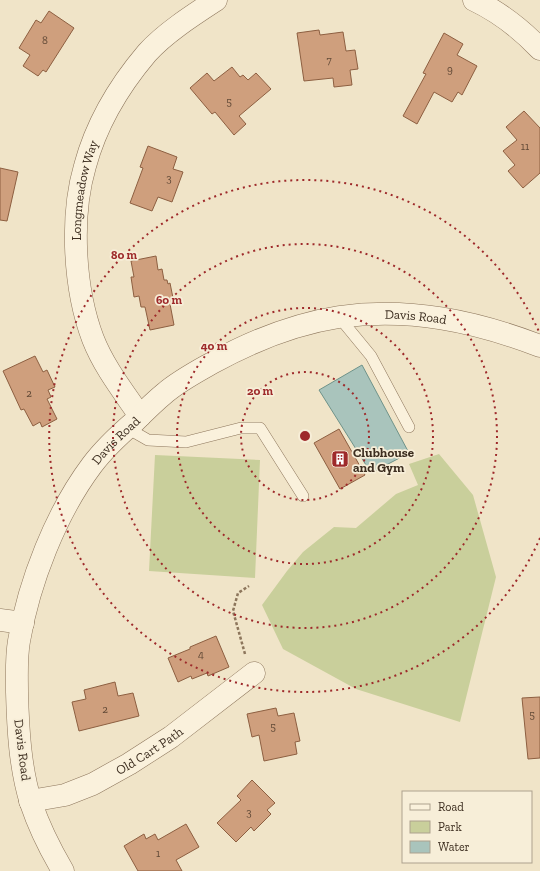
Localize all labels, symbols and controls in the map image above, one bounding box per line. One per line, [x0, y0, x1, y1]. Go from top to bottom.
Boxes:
house number: 8 [42, 34, 48, 47]
house number: 7 [326, 54, 332, 67]
house number: 9 [447, 63, 453, 76]
house number: 5 [226, 95, 232, 108]
street label: Longmeadow Way [69, 138, 101, 240]
house number: 11 [521, 140, 530, 153]
house number: 3 [166, 172, 172, 185]
text: 80 m [111, 248, 138, 262]
text: 60 m [156, 293, 183, 307]
street label: Davis Road [385, 307, 448, 327]
text: 40 m [201, 339, 228, 353]
text: 20 m [247, 384, 274, 398]
house number: 2 [26, 387, 32, 400]
street label: Davis Road [89, 413, 143, 467]
centre of rings [298, 429, 312, 443]
place label: Clubhouse and Gym [353, 445, 415, 475]
building icon: Clubhouse and Gym [330, 449, 350, 469]
house number: 4 [198, 648, 204, 661]
house number: 2 [102, 703, 108, 716]
house number: 5 [529, 708, 535, 721]
street label: Davis Road [11, 718, 34, 782]
house number: 5 [270, 720, 276, 733]
street label: Old Cart Path [113, 723, 186, 778]
legend [402, 791, 532, 863]
text: Road [438, 800, 464, 814]
house number: 3 [246, 806, 252, 819]
text: Park [438, 820, 463, 834]
text: Water [438, 840, 470, 854]
house number: 1 [156, 847, 161, 860]

